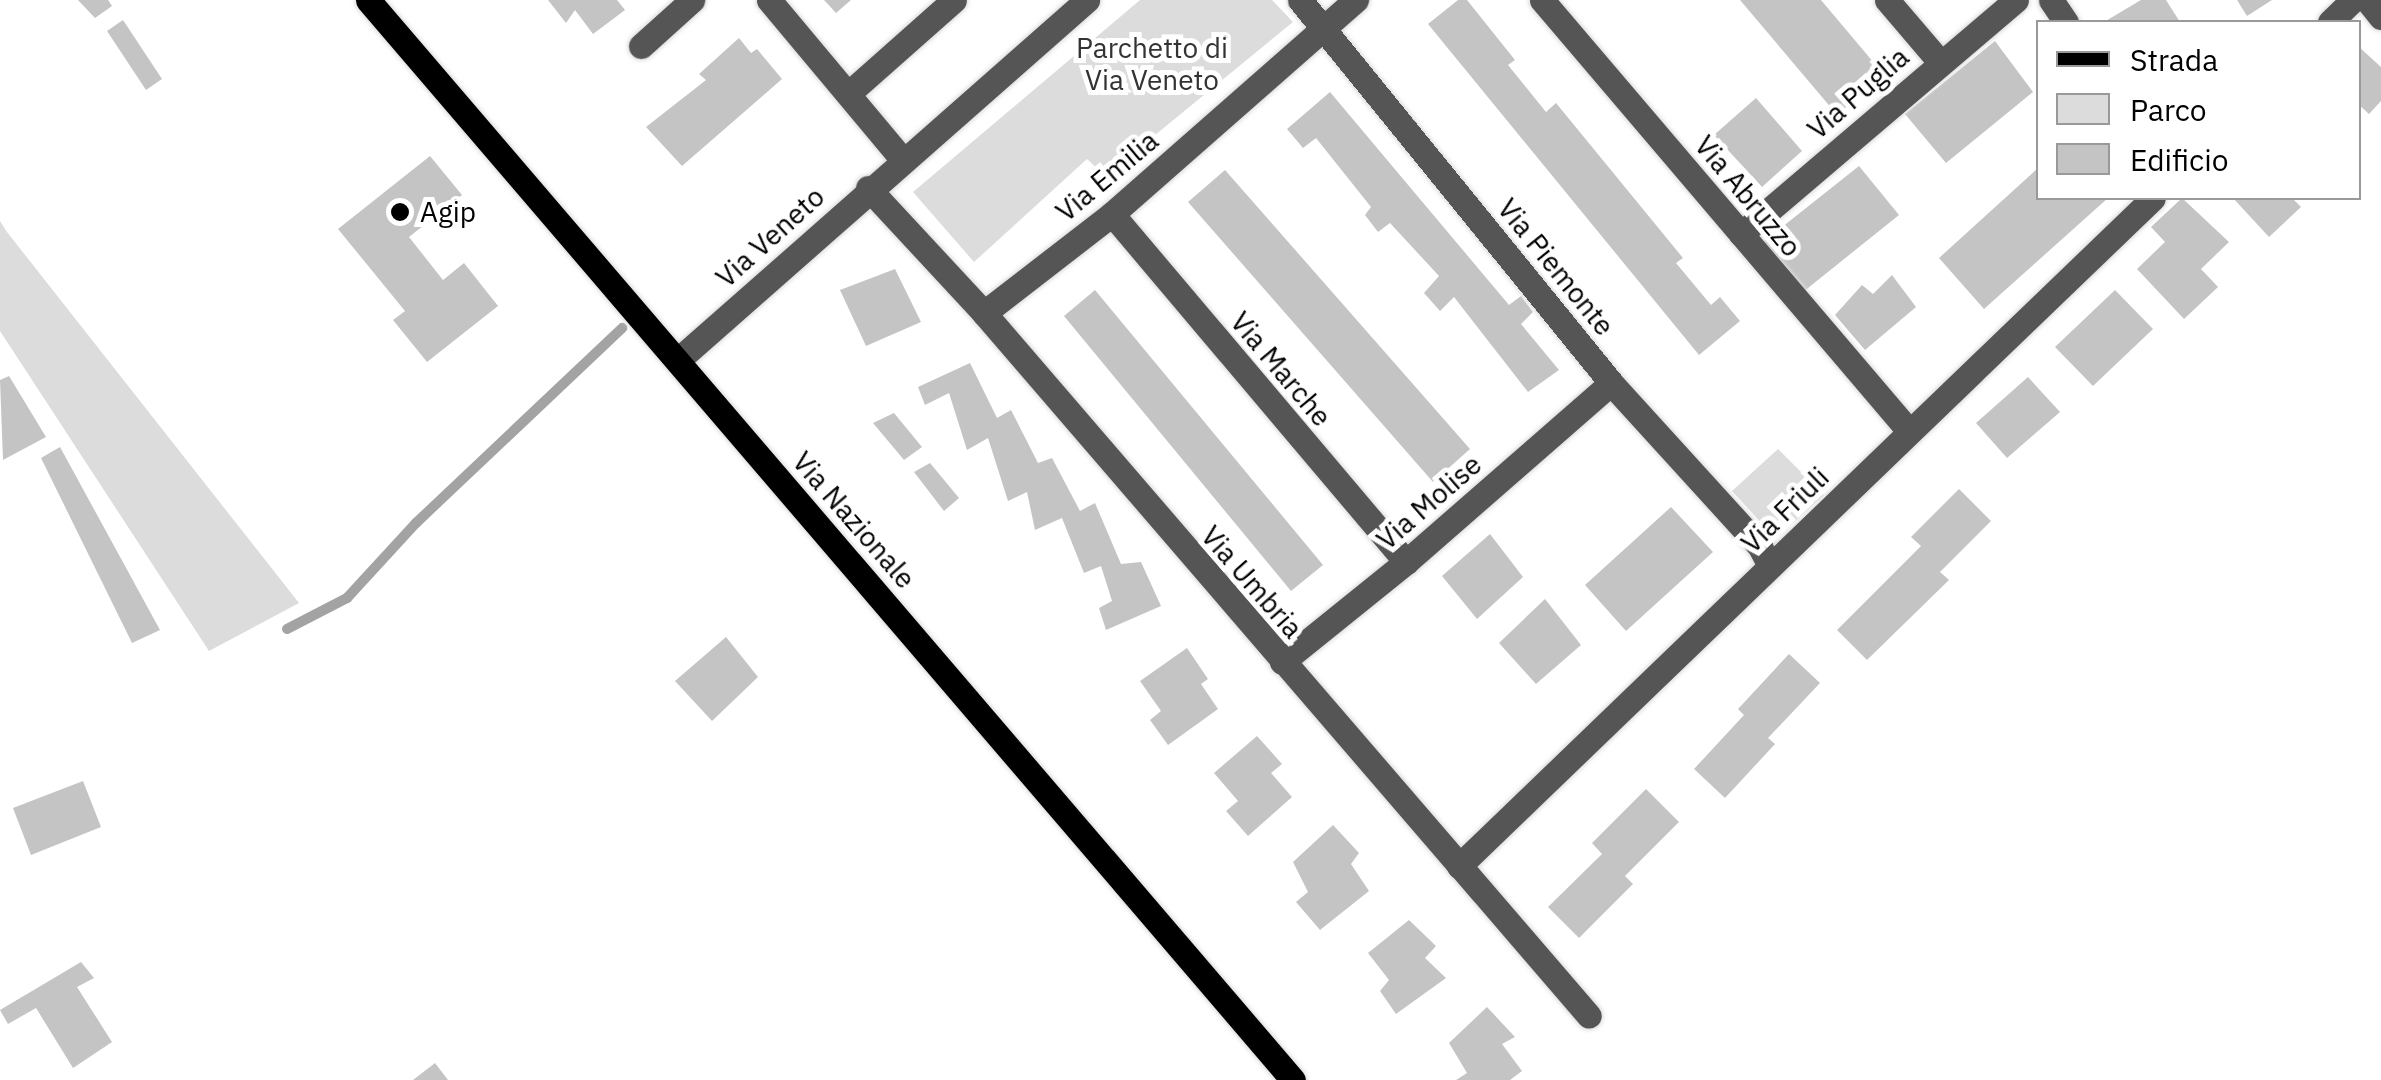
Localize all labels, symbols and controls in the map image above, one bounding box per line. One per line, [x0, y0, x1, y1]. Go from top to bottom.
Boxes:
legend [2036, 20, 2361, 200]
park label: Parchetto di Via Veneto [1076, 31, 1228, 97]
street label: Via Puglia [1801, 40, 1915, 146]
text: Strada [2130, 40, 2218, 79]
text: Parco [2130, 90, 2206, 129]
street label: Via Emilia [1049, 124, 1165, 228]
street label: Via Abruzzo [1688, 129, 1808, 263]
text: Edificio [2130, 140, 2229, 179]
street label: Via Veneto [709, 180, 831, 294]
street label: Via Piemonte [1491, 192, 1621, 342]
place label: Agip [420, 195, 476, 229]
marker: Agip [389, 201, 411, 223]
street label: Via Marche [1224, 305, 1338, 433]
street label: Via Nazionale [786, 445, 922, 595]
street label: Via Molise [1370, 447, 1488, 557]
street label: Via Friuli [1734, 460, 1836, 560]
street label: Via Umbria [1194, 519, 1310, 645]

